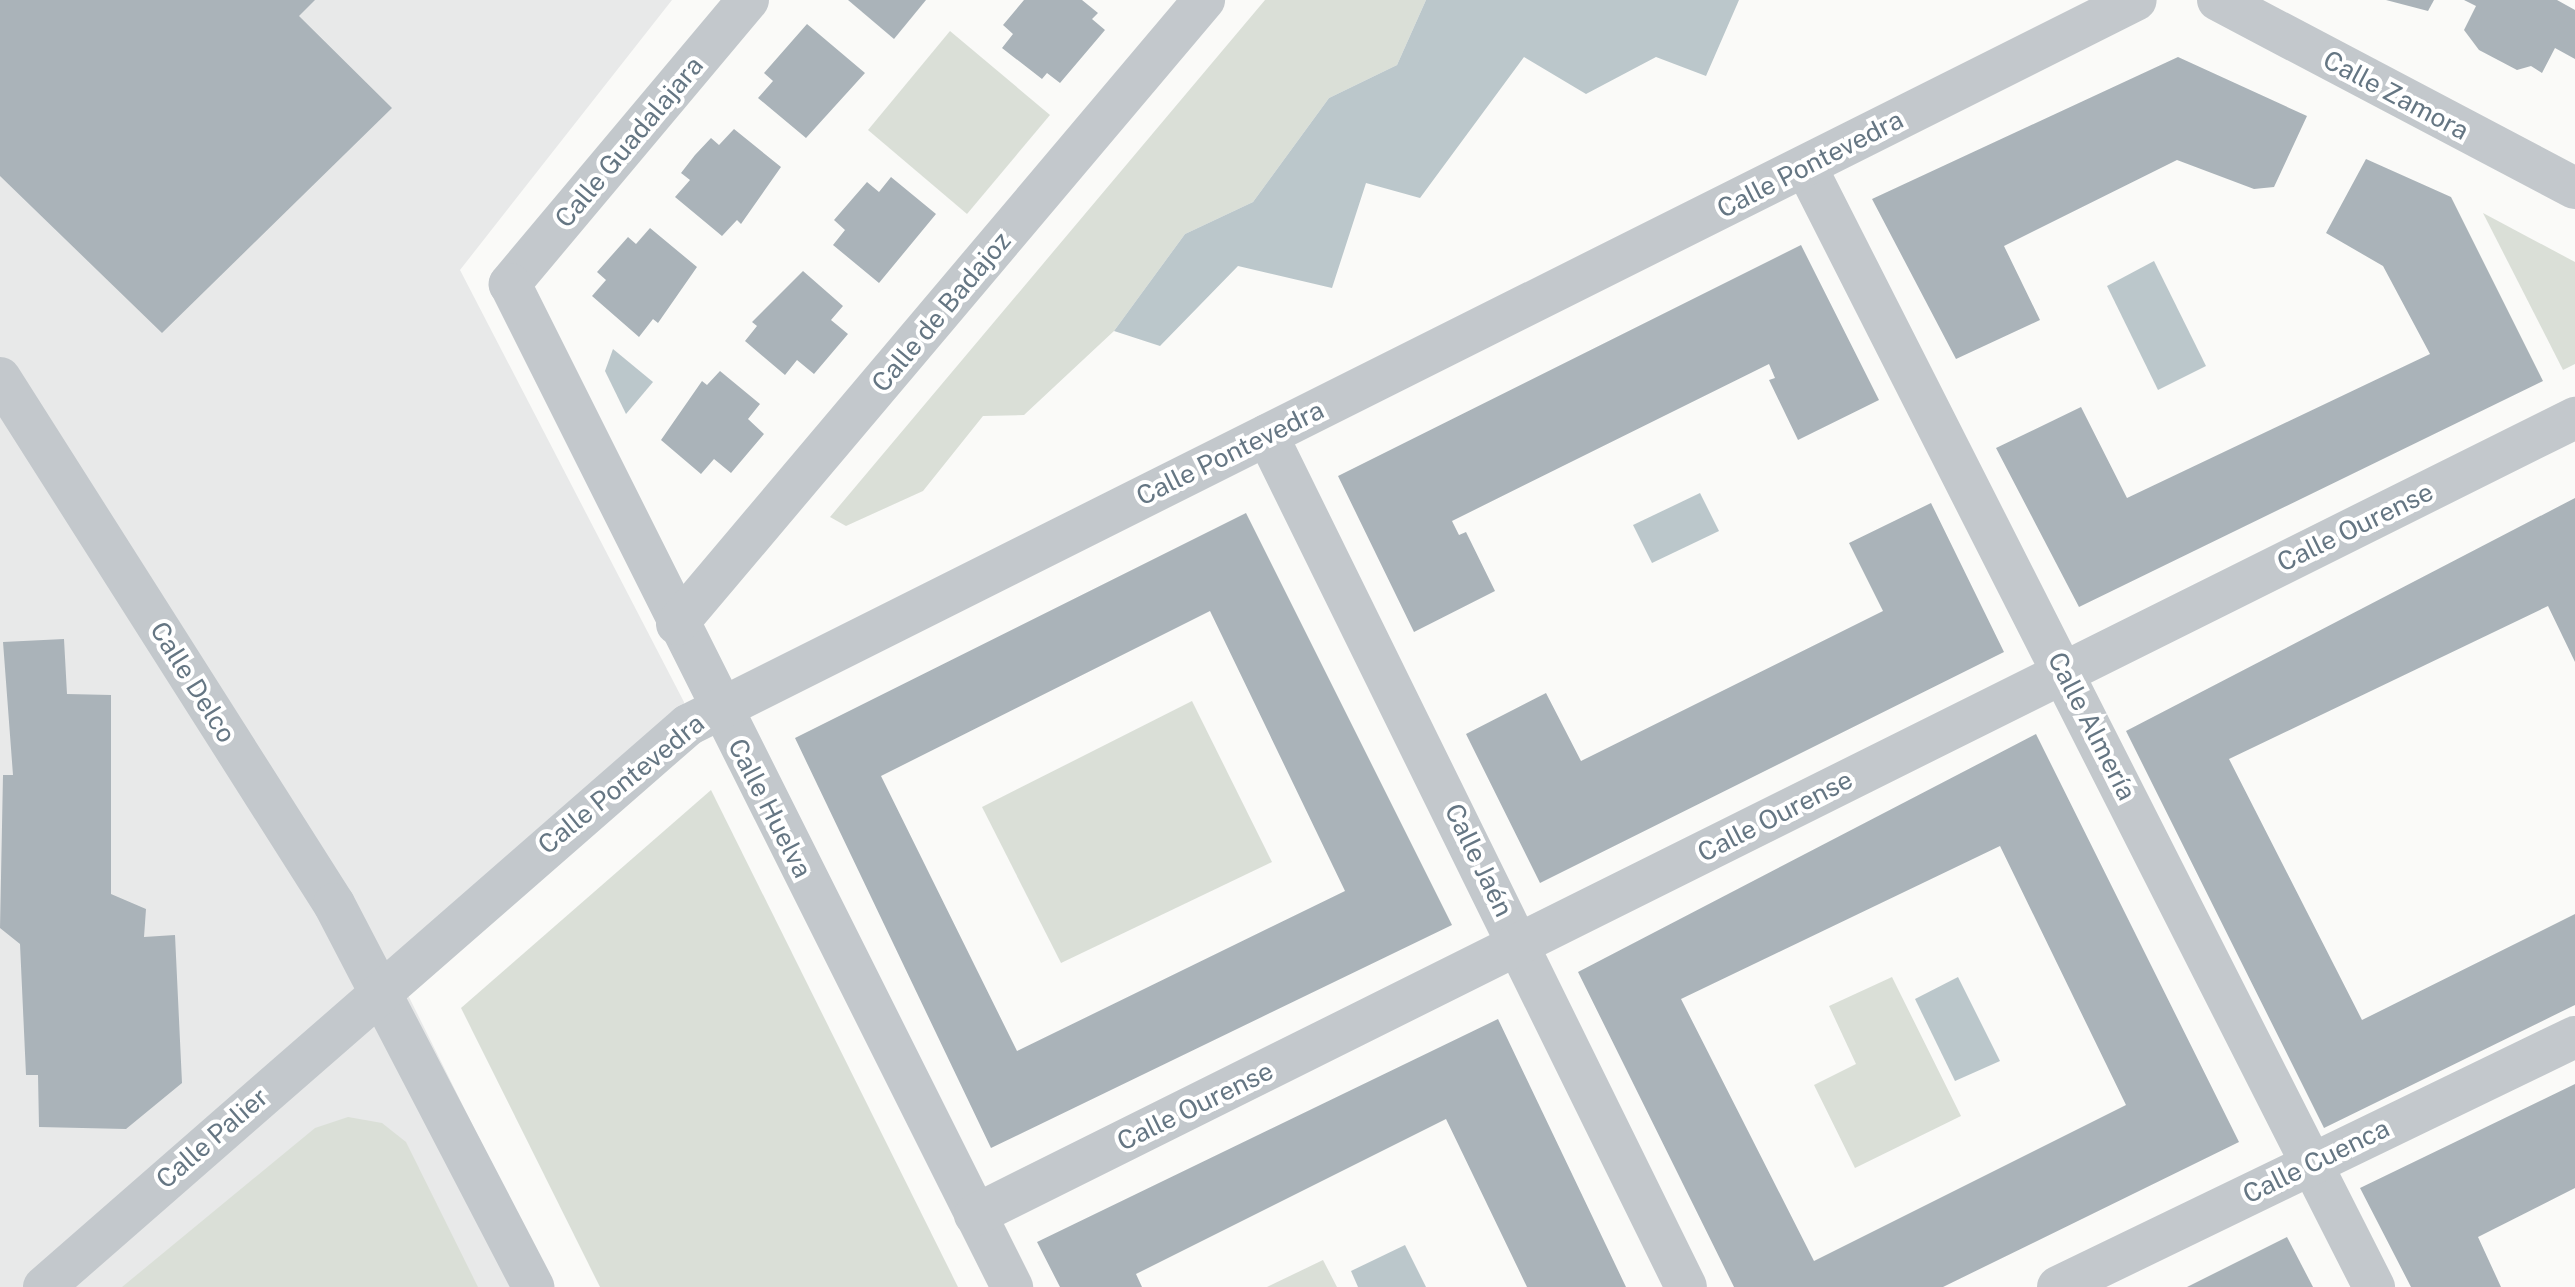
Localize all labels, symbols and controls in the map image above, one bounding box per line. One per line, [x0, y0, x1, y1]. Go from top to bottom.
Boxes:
street label: Calle Zamora [2318, 44, 2474, 146]
street label: Calle Guadalajara [548, 50, 710, 234]
street label: Calle Pontevedra [1712, 104, 1908, 224]
street label: Calle de Badajoz [865, 225, 1017, 399]
street label: Calle Pontevedra [1131, 394, 1329, 512]
street label: Calle Ourense [2272, 476, 2438, 578]
street label: Calle Delco [144, 616, 242, 748]
street label: Calle Almería [2041, 647, 2143, 805]
street label: Calle Pontevedra [532, 707, 710, 861]
street label: Calle Huelva [722, 733, 818, 883]
street label: Calle Ourense [1692, 764, 1858, 868]
street label: Calle Jaén [1438, 798, 1520, 922]
street label: Calle Ourense [1112, 1055, 1278, 1157]
street label: Calle Palier [150, 1081, 274, 1195]
street label: Calle Cuenca [2238, 1112, 2394, 1210]

